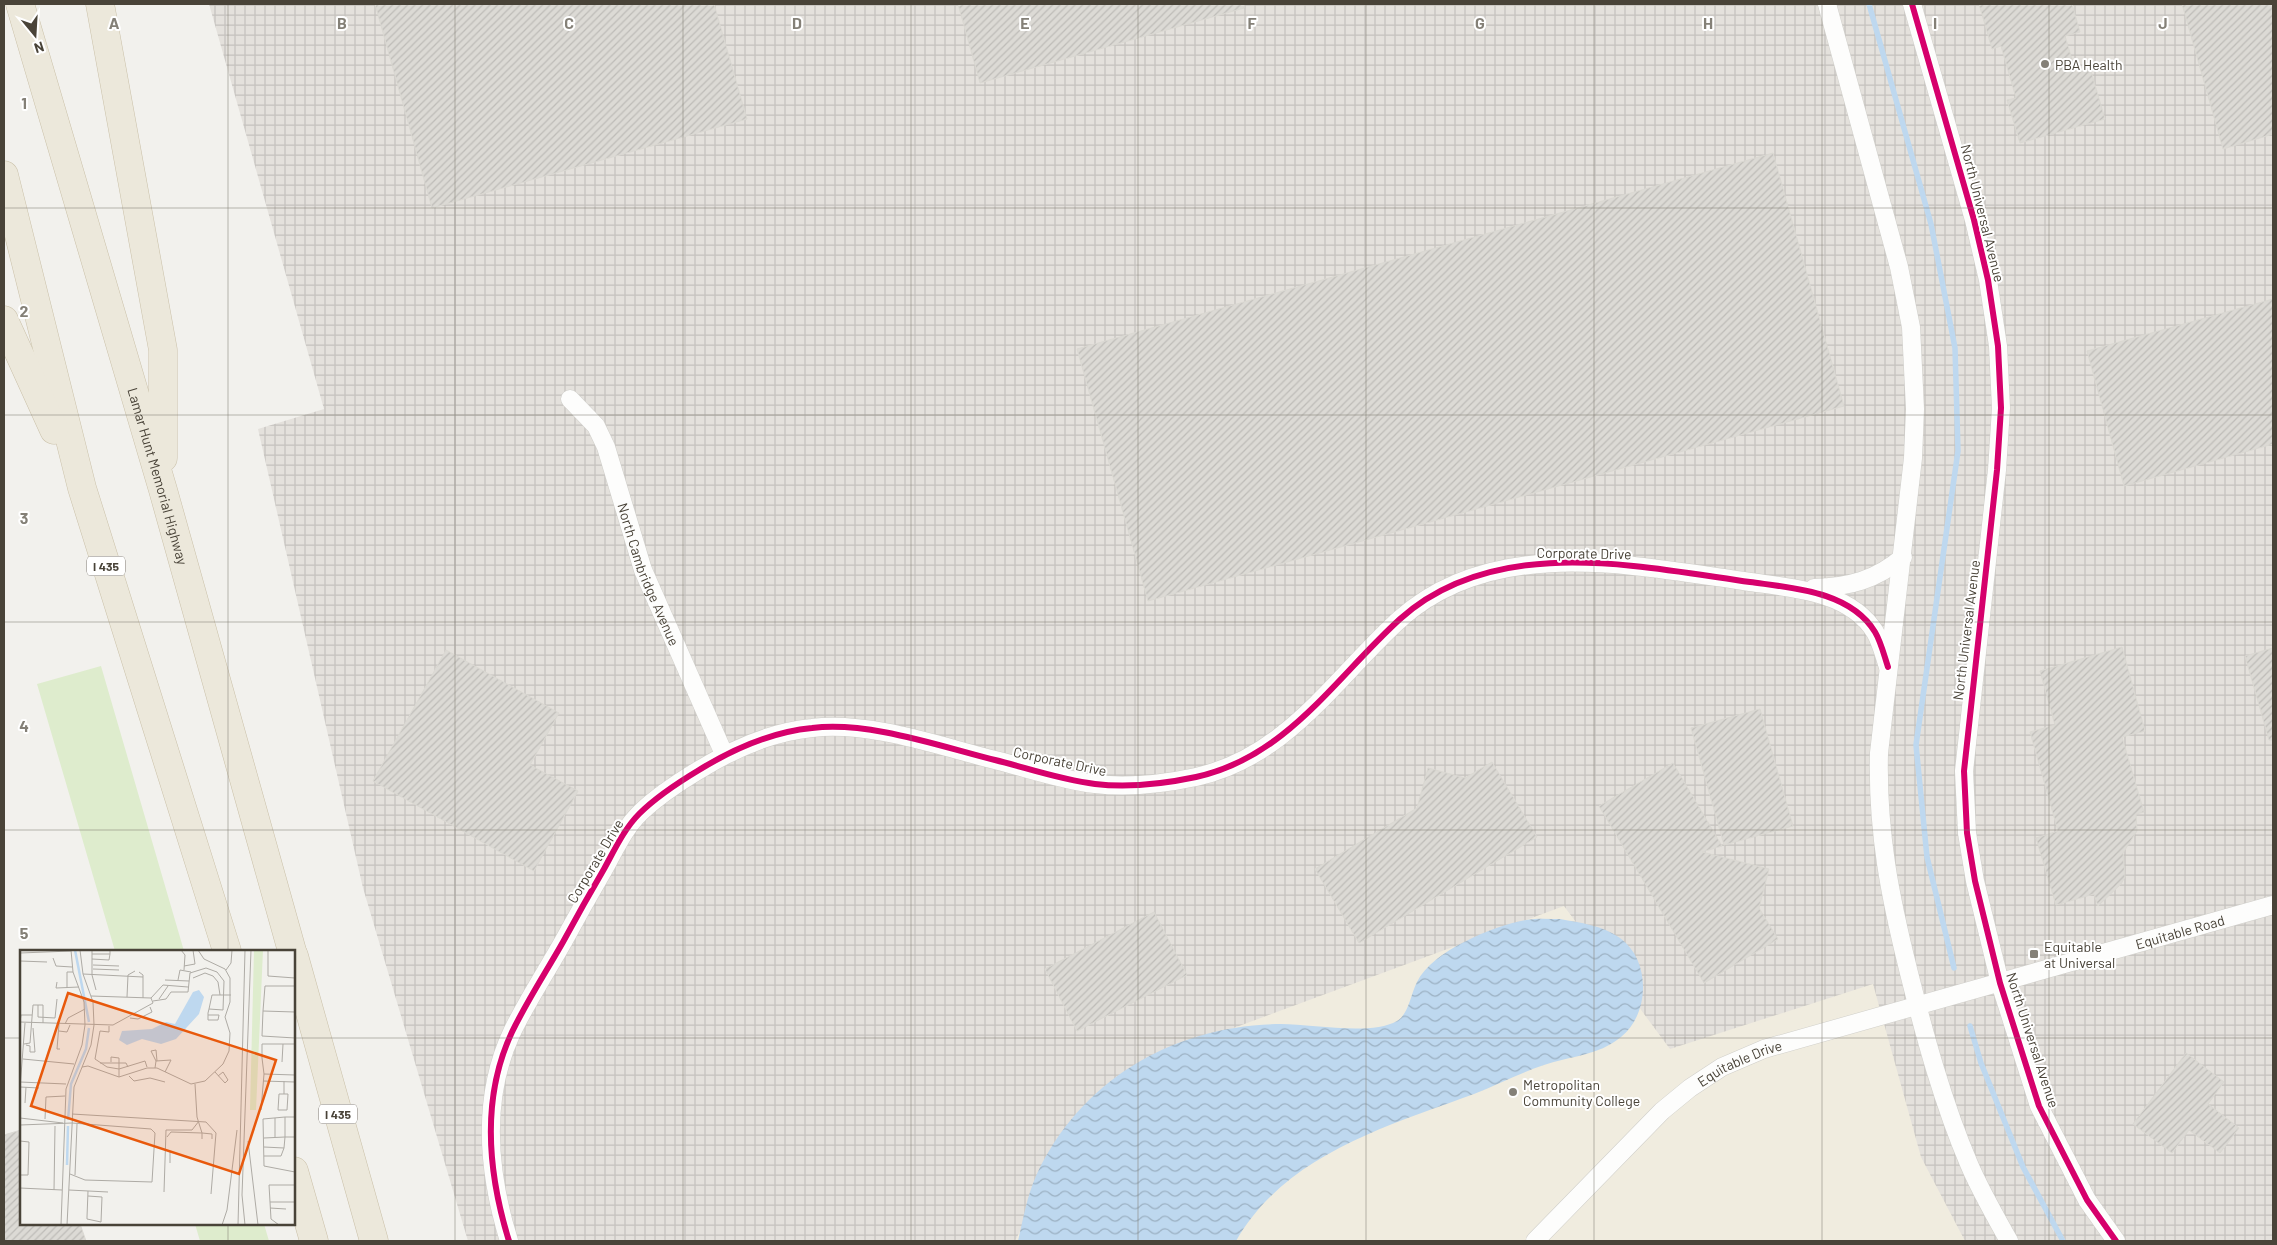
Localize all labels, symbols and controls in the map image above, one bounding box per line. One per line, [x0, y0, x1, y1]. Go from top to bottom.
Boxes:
north arrow [10, 10, 60, 60]
text: A [109, 13, 120, 32]
text: B [337, 13, 347, 32]
text: C [564, 13, 574, 32]
text: D [792, 13, 802, 32]
text: E [1020, 13, 1030, 32]
text: F [1248, 13, 1257, 32]
text: G [1475, 13, 1485, 32]
text: H [1703, 13, 1713, 32]
text: I [1933, 13, 1937, 32]
text: J [2158, 13, 2168, 32]
text: N [32, 38, 46, 57]
place label: PBA Health [2055, 56, 2123, 73]
marker: PBA Health [2039, 58, 2051, 70]
text: 1 [21, 93, 27, 112]
street label: North Universal Avenue [1958, 142, 2008, 284]
text: 2 [20, 301, 29, 320]
street label: Lamar Hunt Memorial Highway [125, 386, 192, 567]
street label: North Cambridge Avenue [615, 501, 684, 648]
text: 3 [20, 508, 28, 527]
street label: Corporate Drive [1536, 544, 1632, 562]
road number: I 435 [87, 556, 125, 576]
street label: North Universal Avenue [1949, 559, 1983, 701]
text: 4 [19, 716, 29, 735]
street label: Corporate Drive [1012, 743, 1108, 779]
street label: Corporate Drive [563, 816, 627, 906]
street label: Equitable Road [2133, 911, 2226, 952]
text: 5 [20, 923, 29, 942]
place label: Equitable at Universal [2044, 938, 2115, 971]
marker: Equitable at Universal [2028, 948, 2040, 960]
inset map [20, 950, 295, 1225]
street label: North Universal Avenue [2003, 970, 2063, 1110]
street label: Equitable Drive [1694, 1036, 1784, 1090]
place label: Metropolitan Community College [1523, 1076, 1640, 1109]
marker: Metropolitan Community College [1507, 1086, 1519, 1098]
road number: I 435 [319, 1104, 357, 1124]

